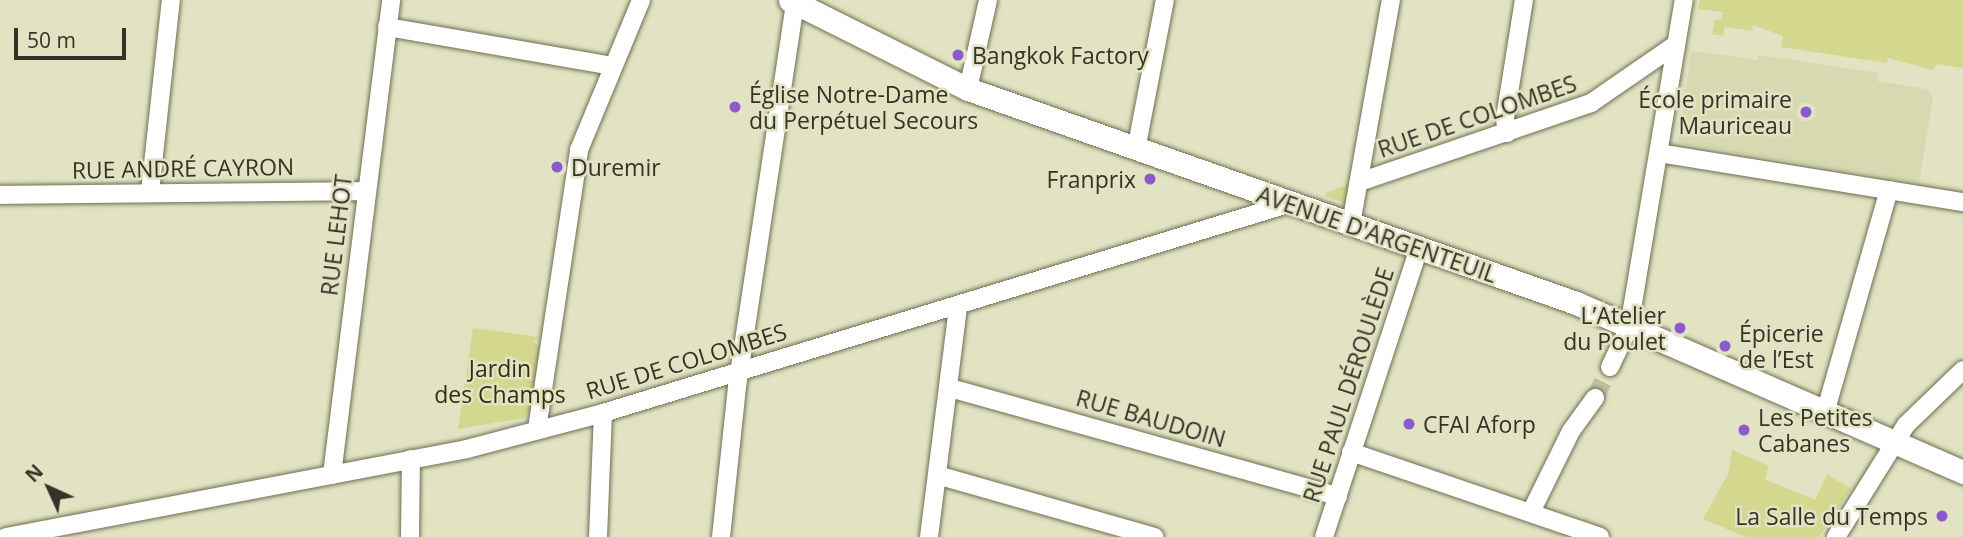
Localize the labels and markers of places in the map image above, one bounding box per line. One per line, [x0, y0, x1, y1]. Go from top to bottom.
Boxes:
place label: Bangkok Factory [972, 41, 1149, 69]
marker: Bangkok Factory [950, 47, 966, 63]
place label: Église Notre-Dame du Perpétuel Secours [749, 80, 978, 134]
place label: École primaire Mauriceau [1638, 85, 1792, 139]
marker: Église Notre-Dame du Perpétuel Secours [727, 99, 743, 115]
marker: École primaire Mauriceau [1798, 104, 1814, 120]
place label: Duremir [571, 153, 661, 181]
marker: Duremir [549, 159, 565, 175]
place label: Franprix [1047, 165, 1136, 193]
marker: Franprix [1142, 171, 1158, 187]
place label: L’Atelier du Poulet [1563, 301, 1666, 355]
place label: Épicerie de l’Est [1739, 319, 1824, 373]
marker: L’Atelier du Poulet [1672, 320, 1688, 336]
marker: Épicerie de l’Est [1717, 338, 1733, 354]
place label: Les Petites Cabanes [1758, 403, 1873, 457]
place label: CFAI Aforp [1423, 410, 1536, 438]
marker: CFAI Aforp [1401, 416, 1417, 432]
marker: Les Petites Cabanes [1736, 422, 1752, 438]
place label: La Salle du Temps [1735, 502, 1928, 530]
marker: La Salle du Temps [1934, 508, 1950, 524]

